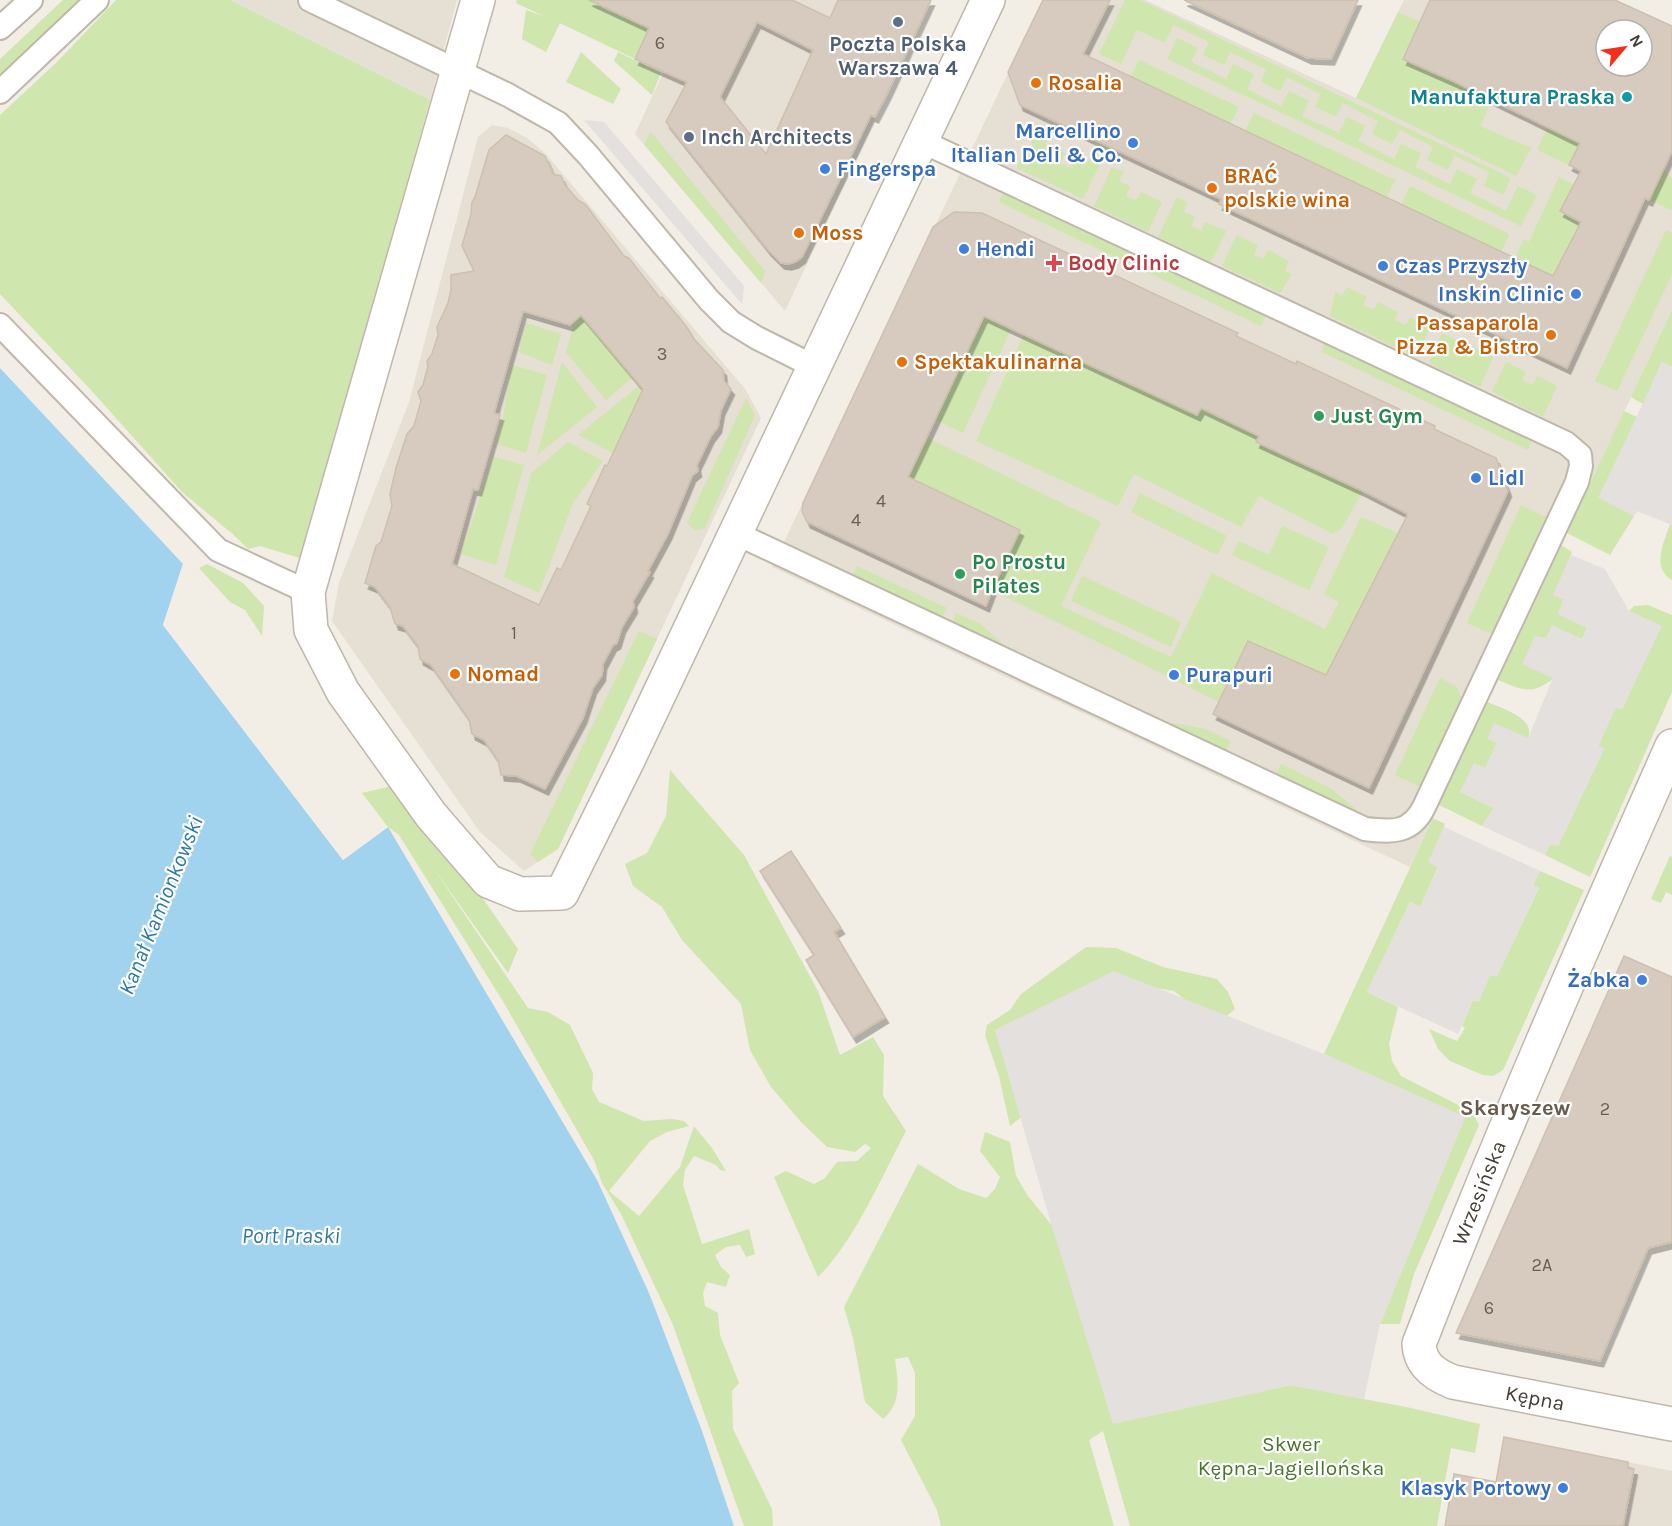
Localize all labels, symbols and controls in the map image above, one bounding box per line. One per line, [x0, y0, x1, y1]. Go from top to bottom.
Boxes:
marker: Poczta Polska Warszawa 4 [891, 15, 905, 29]
north arrow [1594, 18, 1654, 78]
text: N [1626, 31, 1648, 51]
house number: 6 [655, 32, 665, 54]
place label: Poczta Polska Warszawa 4 [829, 32, 967, 80]
place label: Rosalia [1048, 71, 1122, 95]
marker: Rosalia [1029, 76, 1043, 90]
place label: Manufaktura Praska [1410, 85, 1615, 109]
marker: Manufaktura Praska [1620, 90, 1634, 104]
place label: Marcellino Italian Deli & Co. [951, 119, 1121, 167]
place label: Inch Architects [701, 125, 852, 149]
marker: Inch Architects [682, 130, 696, 144]
marker: Marcellino Italian Deli & Co. [1126, 136, 1140, 150]
place label: Fingerspa [837, 157, 936, 181]
marker: Fingerspa [818, 162, 832, 176]
place label: BRAĆ polskie wina [1224, 162, 1350, 212]
marker: BRAĆ polskie wina [1205, 181, 1219, 195]
place label: Moss [811, 221, 863, 245]
marker: Moss [792, 226, 806, 240]
place label: Hendi [976, 237, 1035, 261]
marker: Hendi [957, 242, 971, 256]
place label: Body Clinic [1068, 251, 1180, 275]
marker: Body Clinic [1045, 254, 1063, 272]
place label: Czas Przyszły [1395, 254, 1528, 278]
marker: Czas Przyszły [1376, 259, 1390, 273]
place label: Inskin Clinic [1438, 282, 1564, 306]
marker: Inskin Clinic [1569, 287, 1583, 301]
place label: Passaparola Pizza & Bistro [1396, 311, 1539, 359]
marker: Passaparola Pizza & Bistro [1544, 328, 1558, 342]
house number: 3 [657, 343, 667, 365]
place label: Spektakulinarna [914, 350, 1082, 374]
marker: Spektakulinarna [895, 355, 909, 369]
place label: Just Gym [1331, 404, 1423, 428]
marker: Just Gym [1312, 409, 1326, 423]
place label: Lidl [1488, 466, 1525, 490]
marker: Lidl [1469, 471, 1483, 485]
house number: 4 [876, 490, 886, 512]
house number: 4 [851, 509, 861, 531]
place label: Po Prostu Pilates [972, 550, 1066, 598]
marker: Po Prostu Pilates [953, 567, 967, 581]
house number: 1 [511, 622, 517, 644]
place label: Nomad [467, 662, 539, 686]
place label: Purapuri [1186, 663, 1273, 687]
marker: Nomad [448, 667, 462, 681]
marker: Purapuri [1167, 668, 1181, 682]
water label: Kanał Kamionkowski [113, 812, 209, 999]
place label: Żabka [1567, 967, 1630, 992]
marker: Żabka [1635, 973, 1649, 987]
district label: Skaryszew [1460, 1095, 1571, 1121]
house number: 2 [1600, 1098, 1610, 1120]
street label: Wrzesińska [1447, 1137, 1511, 1249]
water label: Port Praski [242, 1223, 340, 1249]
house number: 2A [1532, 1254, 1552, 1276]
house number: 6 [1484, 1297, 1494, 1319]
street label: Kępna [1503, 1380, 1567, 1416]
park label: Skwer Kępna-Jagiellońska [1198, 1432, 1384, 1480]
place label: Klasyk Portowy [1401, 1476, 1551, 1500]
marker: Klasyk Portowy [1556, 1481, 1570, 1495]

